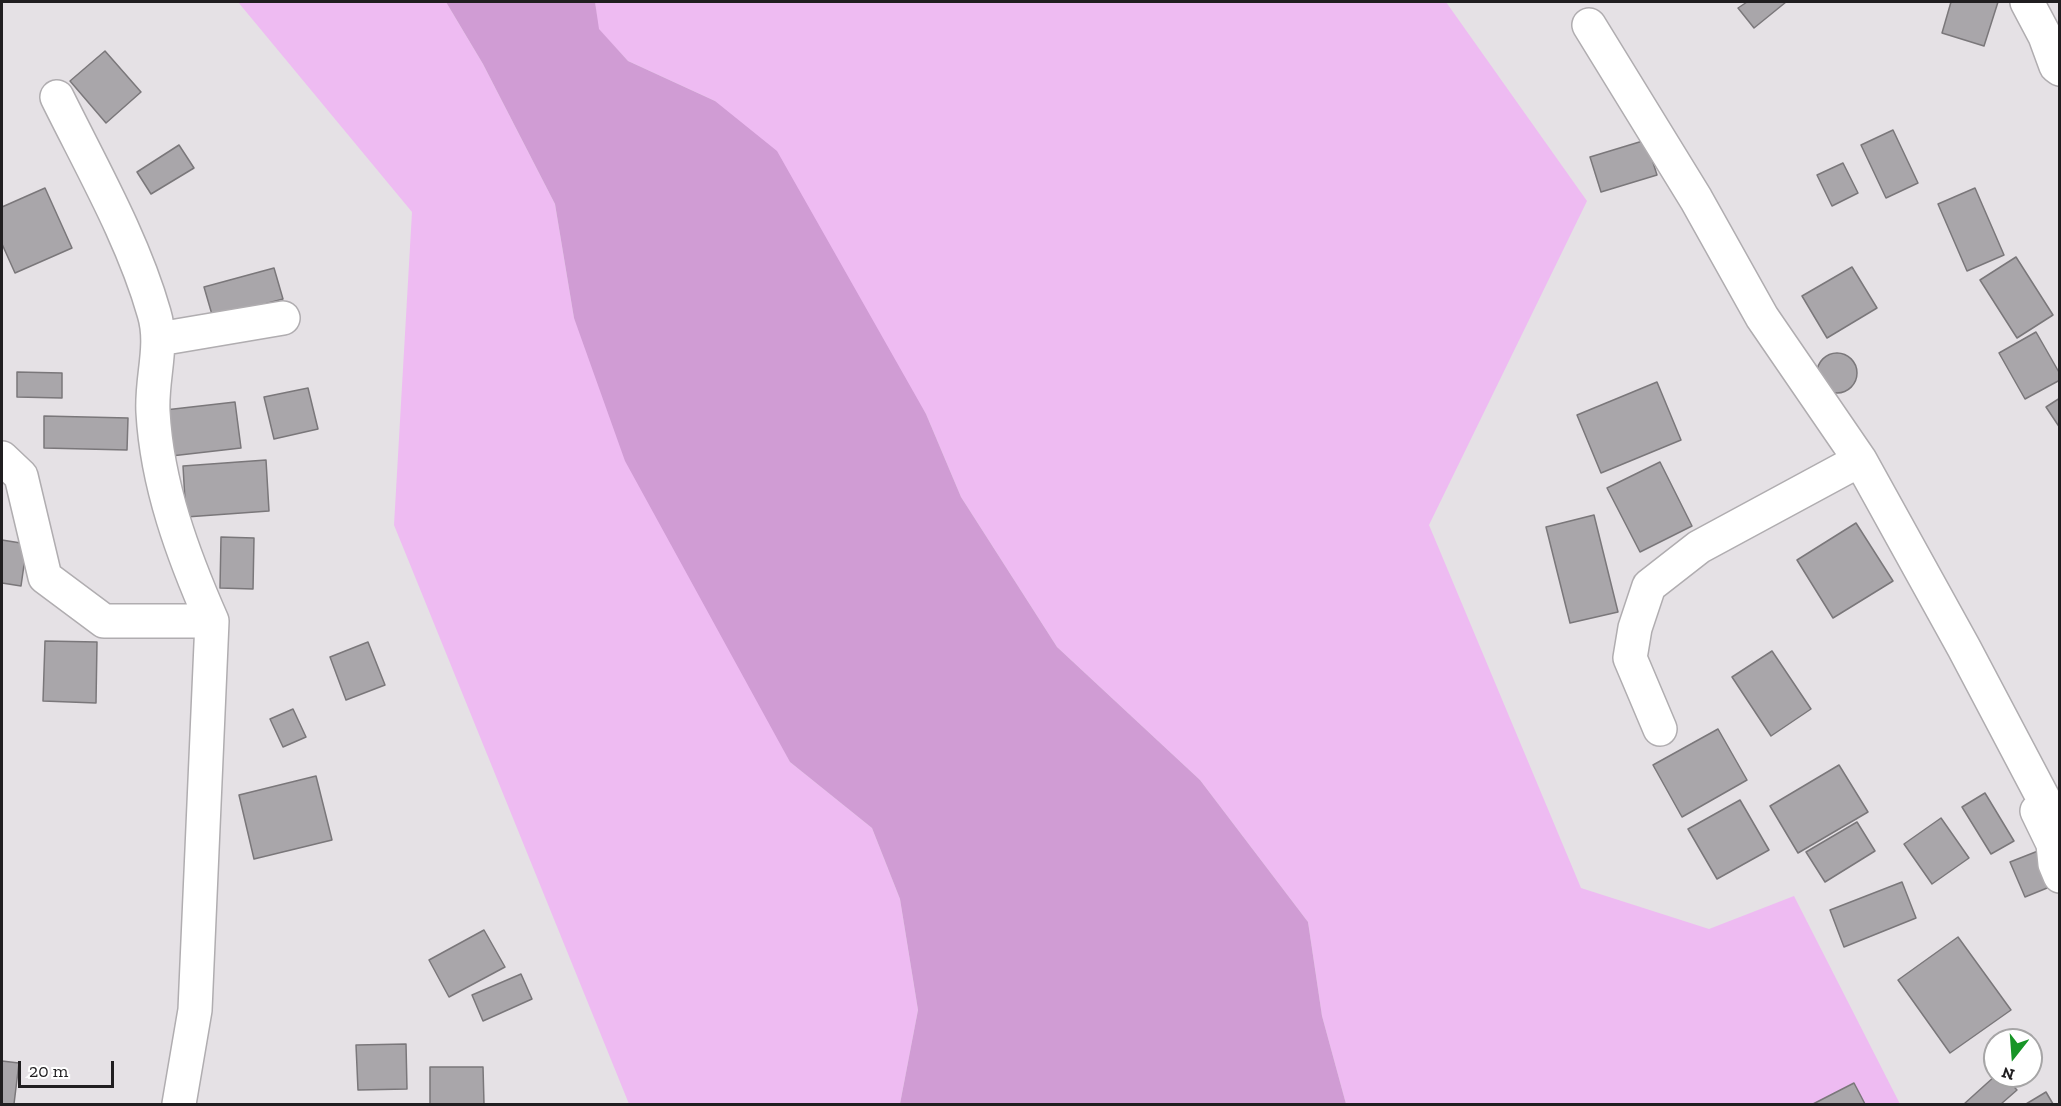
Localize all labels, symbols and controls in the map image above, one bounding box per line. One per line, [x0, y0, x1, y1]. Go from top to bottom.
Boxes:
north arrow [1983, 1028, 2043, 1088]
scale bar [21, 1049, 117, 1087]
text: 20 m [29, 1060, 68, 1082]
text: N [2000, 1063, 2017, 1085]

